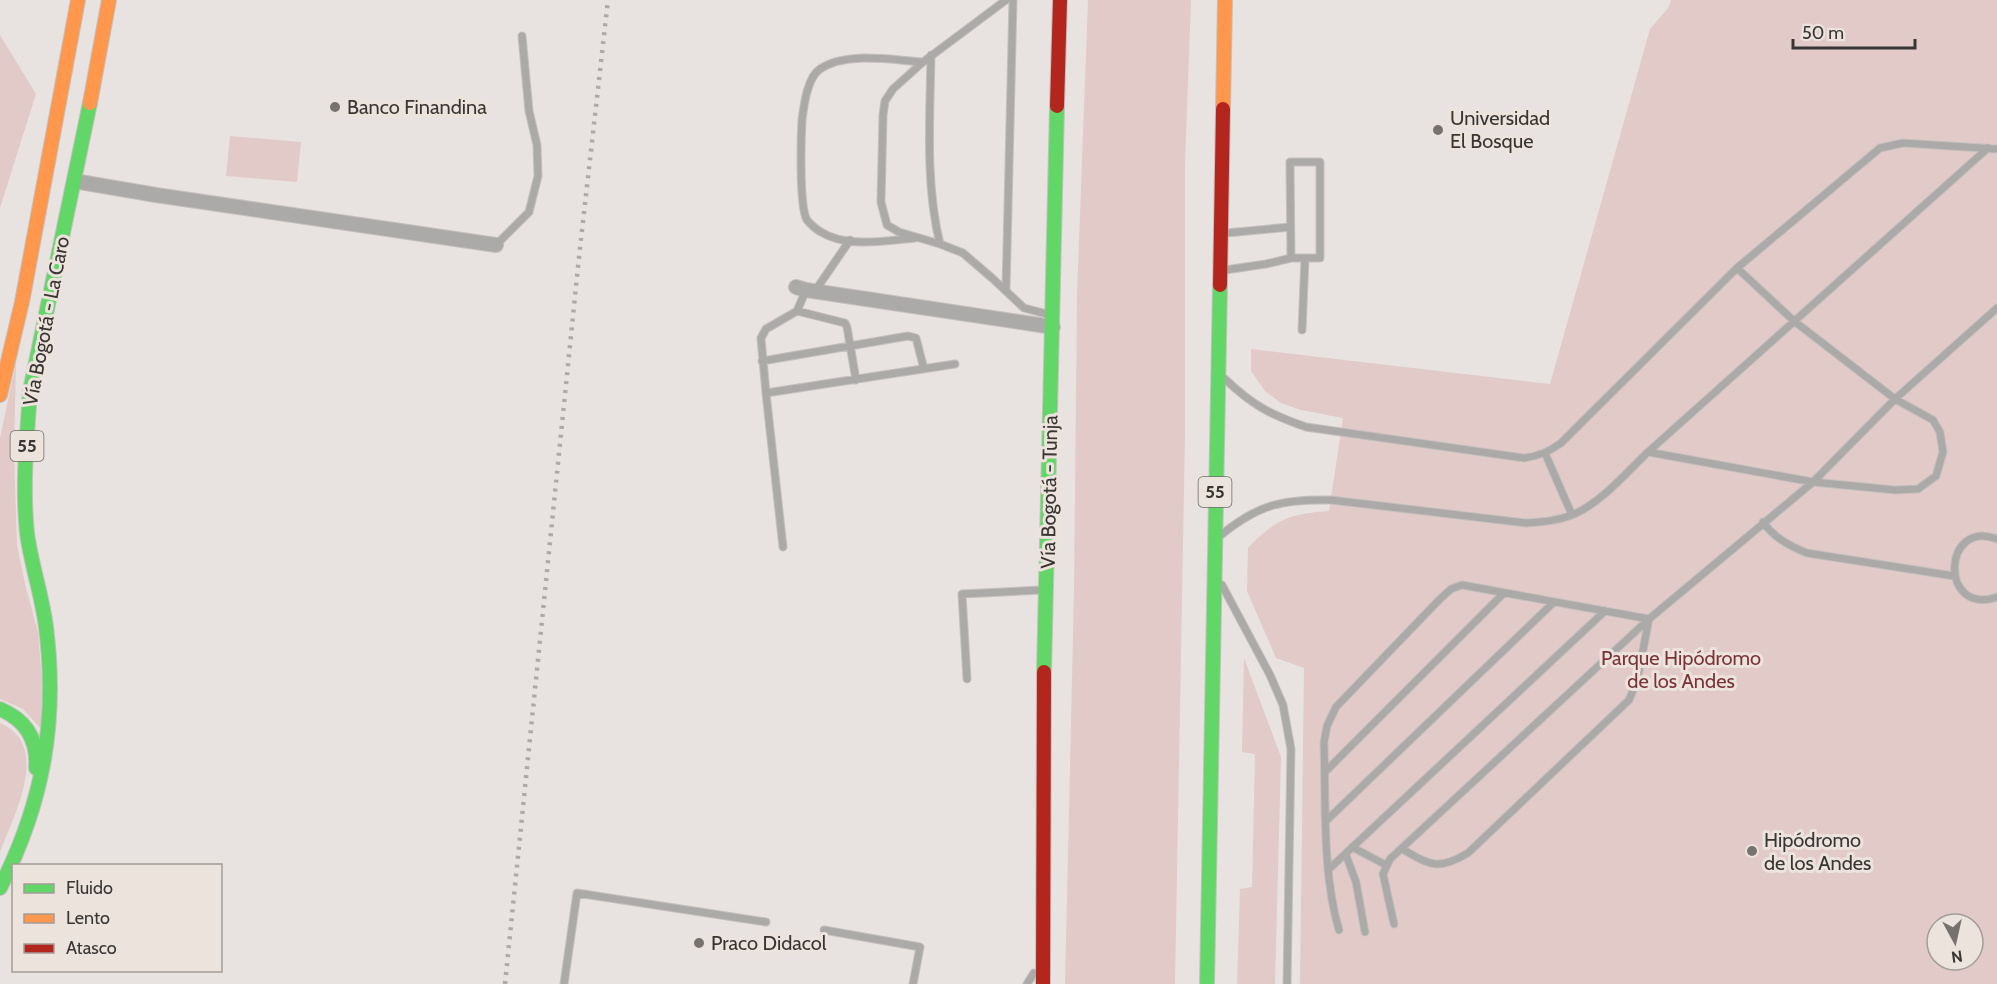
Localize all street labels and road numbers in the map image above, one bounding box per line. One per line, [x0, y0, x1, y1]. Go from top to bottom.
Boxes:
street label: Vía Bogotá - La Caro [18, 234, 74, 408]
street label: Vía Bogotá - Tunja [1036, 415, 1062, 569]
road number: 55 [10, 431, 44, 461]
road number: 55 [1198, 477, 1232, 507]

